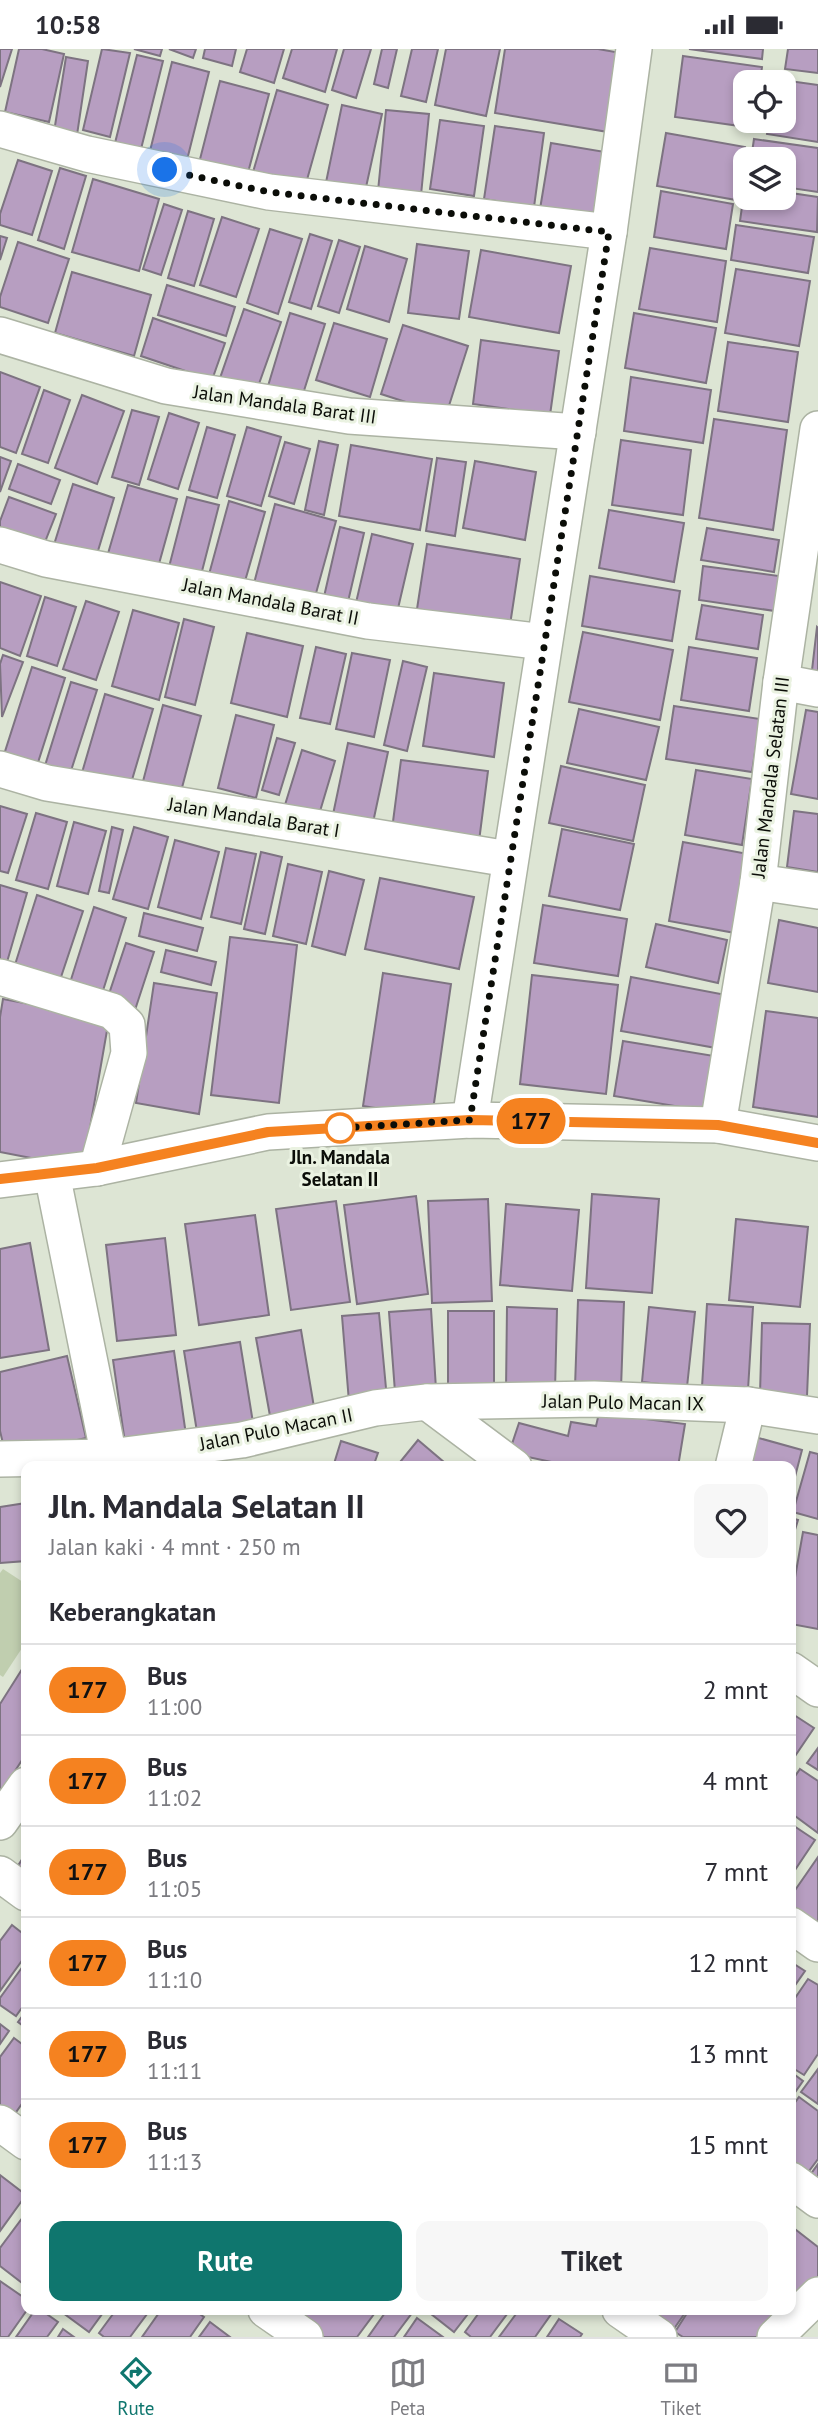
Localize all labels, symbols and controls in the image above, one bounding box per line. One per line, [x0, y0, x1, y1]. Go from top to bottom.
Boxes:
text: 10:58 [35, 8, 101, 41]
map controls [733, 70, 796, 210]
button: locate [733, 70, 796, 133]
button: layers [733, 147, 796, 210]
your location [147, 152, 182, 187]
street label: Jalan Mandala Barat III [191, 379, 378, 429]
street label: Jalan Mandala Barat II [180, 572, 361, 630]
street label: Jalan Mandala Selatan III [746, 675, 794, 880]
street label: Jalan Mandala Barat I [166, 791, 342, 842]
line badge: 177 [491, 1098, 571, 1144]
text: 177 [511, 1105, 551, 1136]
marker: Jln. Mandala Selatan II [325, 1113, 355, 1143]
place label: Jln. Mandala Selatan II [289, 1145, 390, 1191]
street label: Jalan Pulo Macan IX [541, 1389, 704, 1415]
street label: Jalan Pulo Macan II [196, 1402, 355, 1456]
text: Jln. Mandala Selatan II [49, 1484, 365, 1527]
button: heart [694, 1484, 768, 1558]
text: Jalan kaki · 4 mnt · 250 m [49, 1532, 301, 1561]
text: Keberangkatan [49, 1595, 216, 1628]
text: Bus [147, 1659, 187, 1692]
text: 2 mnt [703, 1673, 768, 1706]
text: 177 [67, 1674, 108, 1705]
text: 11:00 [147, 1692, 202, 1721]
text: Bus [147, 1750, 187, 1783]
text: 4 mnt [703, 1764, 768, 1797]
text: 177 [67, 1765, 108, 1796]
text: 11:02 [147, 1783, 202, 1812]
text: Bus [147, 1841, 187, 1874]
text: 7 mnt [704, 1855, 768, 1888]
text: 177 [67, 1856, 108, 1887]
text: 11:05 [147, 1874, 202, 1903]
text: Bus [147, 1932, 187, 1965]
text: 12 mnt [689, 1946, 768, 1979]
text: 177 [67, 1947, 108, 1978]
text: 11:10 [147, 1965, 202, 1994]
text: Bus [147, 2023, 187, 2056]
text: 13 mnt [689, 2037, 768, 2070]
text: 177 [67, 2038, 108, 2069]
text: 11:11 [147, 2056, 202, 2085]
text: Bus [147, 2114, 187, 2147]
text: 15 mnt [689, 2128, 768, 2161]
text: 177 [67, 2129, 108, 2160]
text: 11:13 [147, 2147, 202, 2176]
button: Rute [49, 2221, 402, 2301]
button: Tiket [416, 2221, 768, 2301]
tab: Rute [117, 2354, 155, 2420]
tab: Peta [389, 2354, 427, 2420]
tab: Tiket [660, 2354, 701, 2420]

